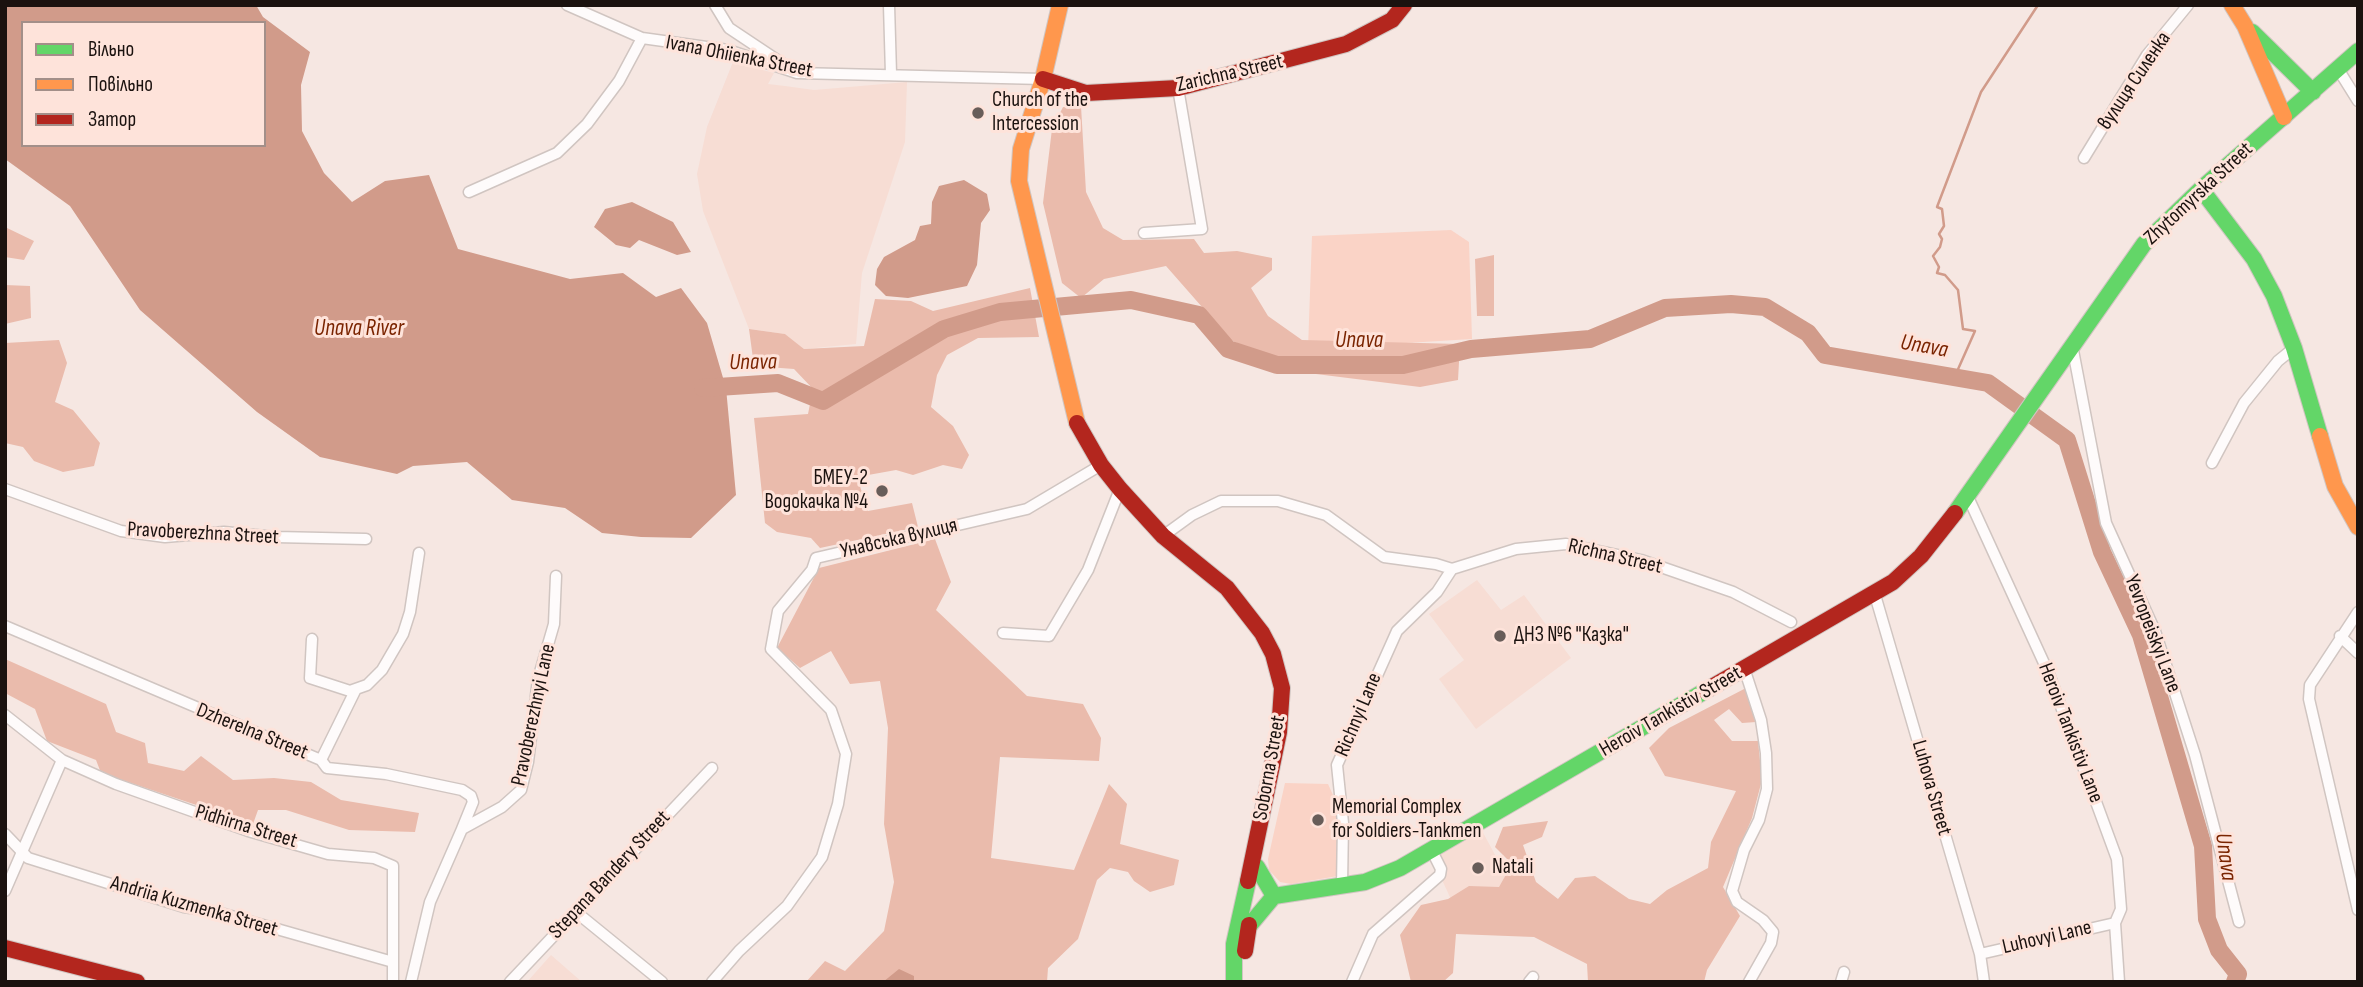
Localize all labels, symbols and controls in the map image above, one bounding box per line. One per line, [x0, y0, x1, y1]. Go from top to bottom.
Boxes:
legend [21, 21, 266, 147]
street label: вулиця Силенка [2093, 27, 2177, 135]
street label: Ivana Ohiienka Street [664, 30, 814, 84]
text: Вільно [88, 37, 134, 62]
street label: Zarichna Street [1174, 50, 1286, 98]
text: Повільно [88, 72, 153, 97]
place label: Church of the Intercession [992, 88, 1088, 138]
marker: Church of the Intercession [970, 105, 986, 121]
text: Затор [88, 107, 136, 132]
street label: Zhytomyrska Street [2139, 137, 2259, 251]
water label: Unava River [314, 315, 404, 343]
water label: Unava [1335, 327, 1383, 355]
water label: Unava [1898, 329, 1950, 365]
water label: Unava [729, 349, 777, 377]
place label: БМЕУ-2 Водокачка №4 [764, 466, 868, 516]
marker: БМЕУ-2 Водокачка №4 [874, 483, 890, 499]
street label: Унавська вулиця [838, 513, 960, 565]
street label: Pravoberezhna Street [127, 517, 279, 551]
street label: Richna Street [1566, 534, 1664, 580]
street label: Yevropeiskyi Lane [2118, 572, 2186, 696]
place label: ДНЗ №6 "Казка" [1514, 623, 1629, 649]
marker: ДНЗ №6 "Казка" [1492, 628, 1508, 644]
street label: Pravoberezhnyi Lane [507, 642, 561, 788]
street label: Heroiv Tankistiv Lane [2032, 660, 2108, 806]
street label: Heroiv Тankistiv Street [1595, 661, 1747, 763]
street label: Richnyi Lane [1330, 669, 1388, 761]
street label: Dzherelna Street [193, 698, 311, 766]
street label: Soborna Street [1248, 714, 1292, 822]
street label: Luhova Street [1905, 738, 1957, 838]
place label: Memorial Complex for Soldiers-Tankmen [1332, 795, 1481, 845]
street label: Pidhirna Street [192, 800, 300, 854]
street label: Stepana Bandery Street [544, 806, 676, 944]
marker: Memorial Complex for Soldiers-Tankmen [1310, 812, 1326, 828]
water label: Unava [2208, 831, 2242, 883]
place label: Natali [1492, 855, 1533, 881]
marker: Natali [1470, 860, 1486, 876]
street label: Andriia Kuzmenka Street [108, 871, 280, 943]
street label: Luhovyi Lane [2000, 916, 2094, 960]

